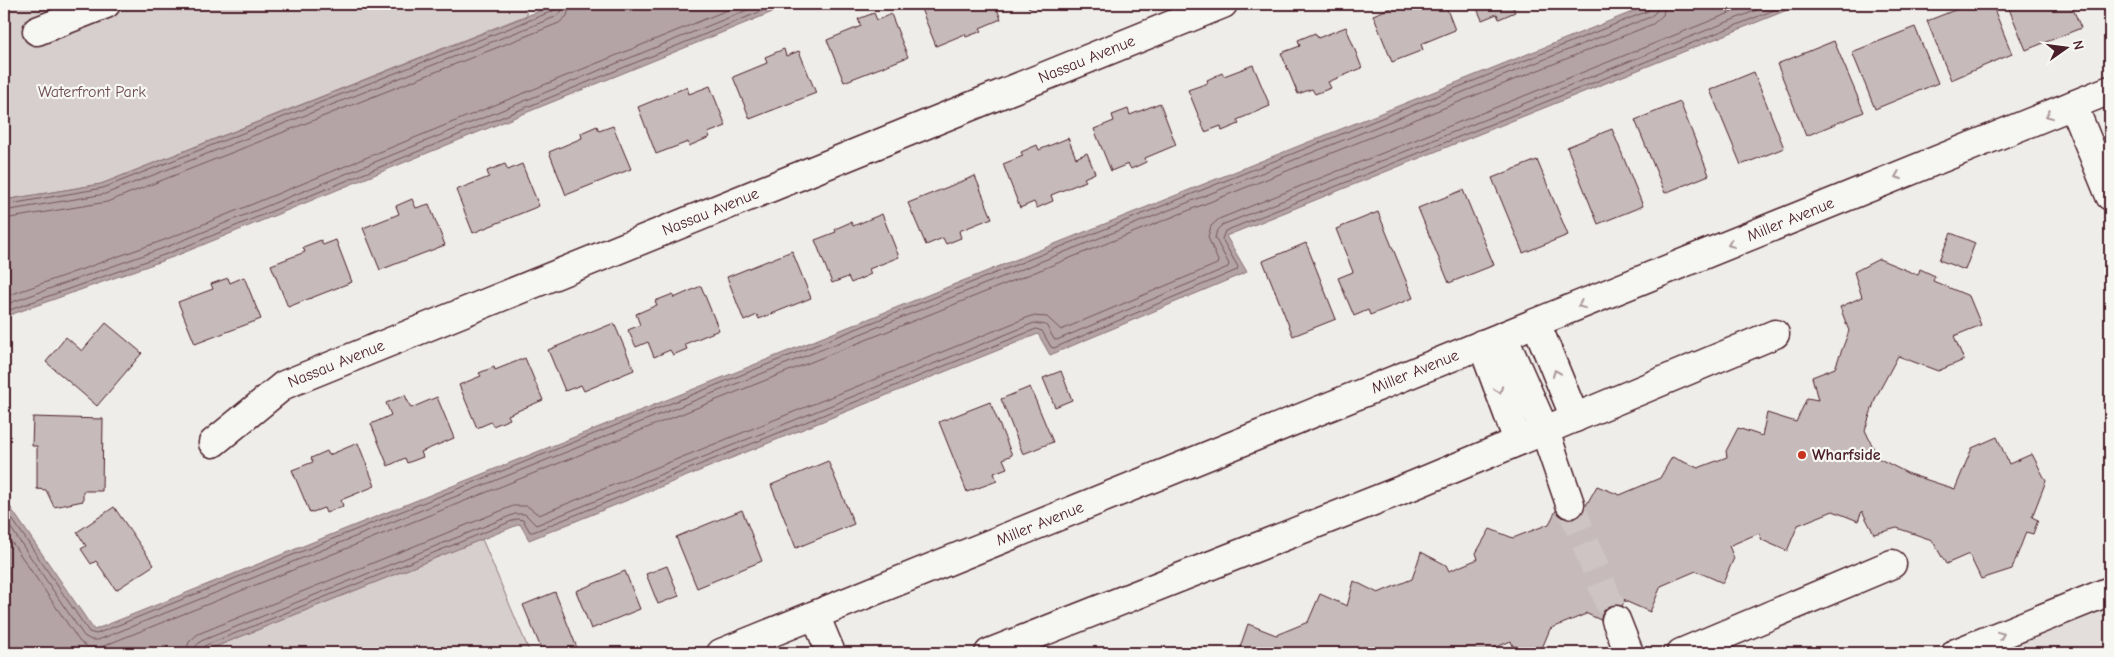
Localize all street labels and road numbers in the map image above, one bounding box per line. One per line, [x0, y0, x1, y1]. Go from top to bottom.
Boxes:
street label: Nassau Avenue [1036, 32, 1138, 87]
street label: Nassau Avenue [660, 184, 761, 240]
street label: Miller Avenue [1744, 194, 1837, 245]
street label: Nassau Avenue [285, 336, 387, 391]
street label: Miller Avenue [1369, 346, 1461, 397]
street label: Miller Avenue [994, 498, 1086, 550]

